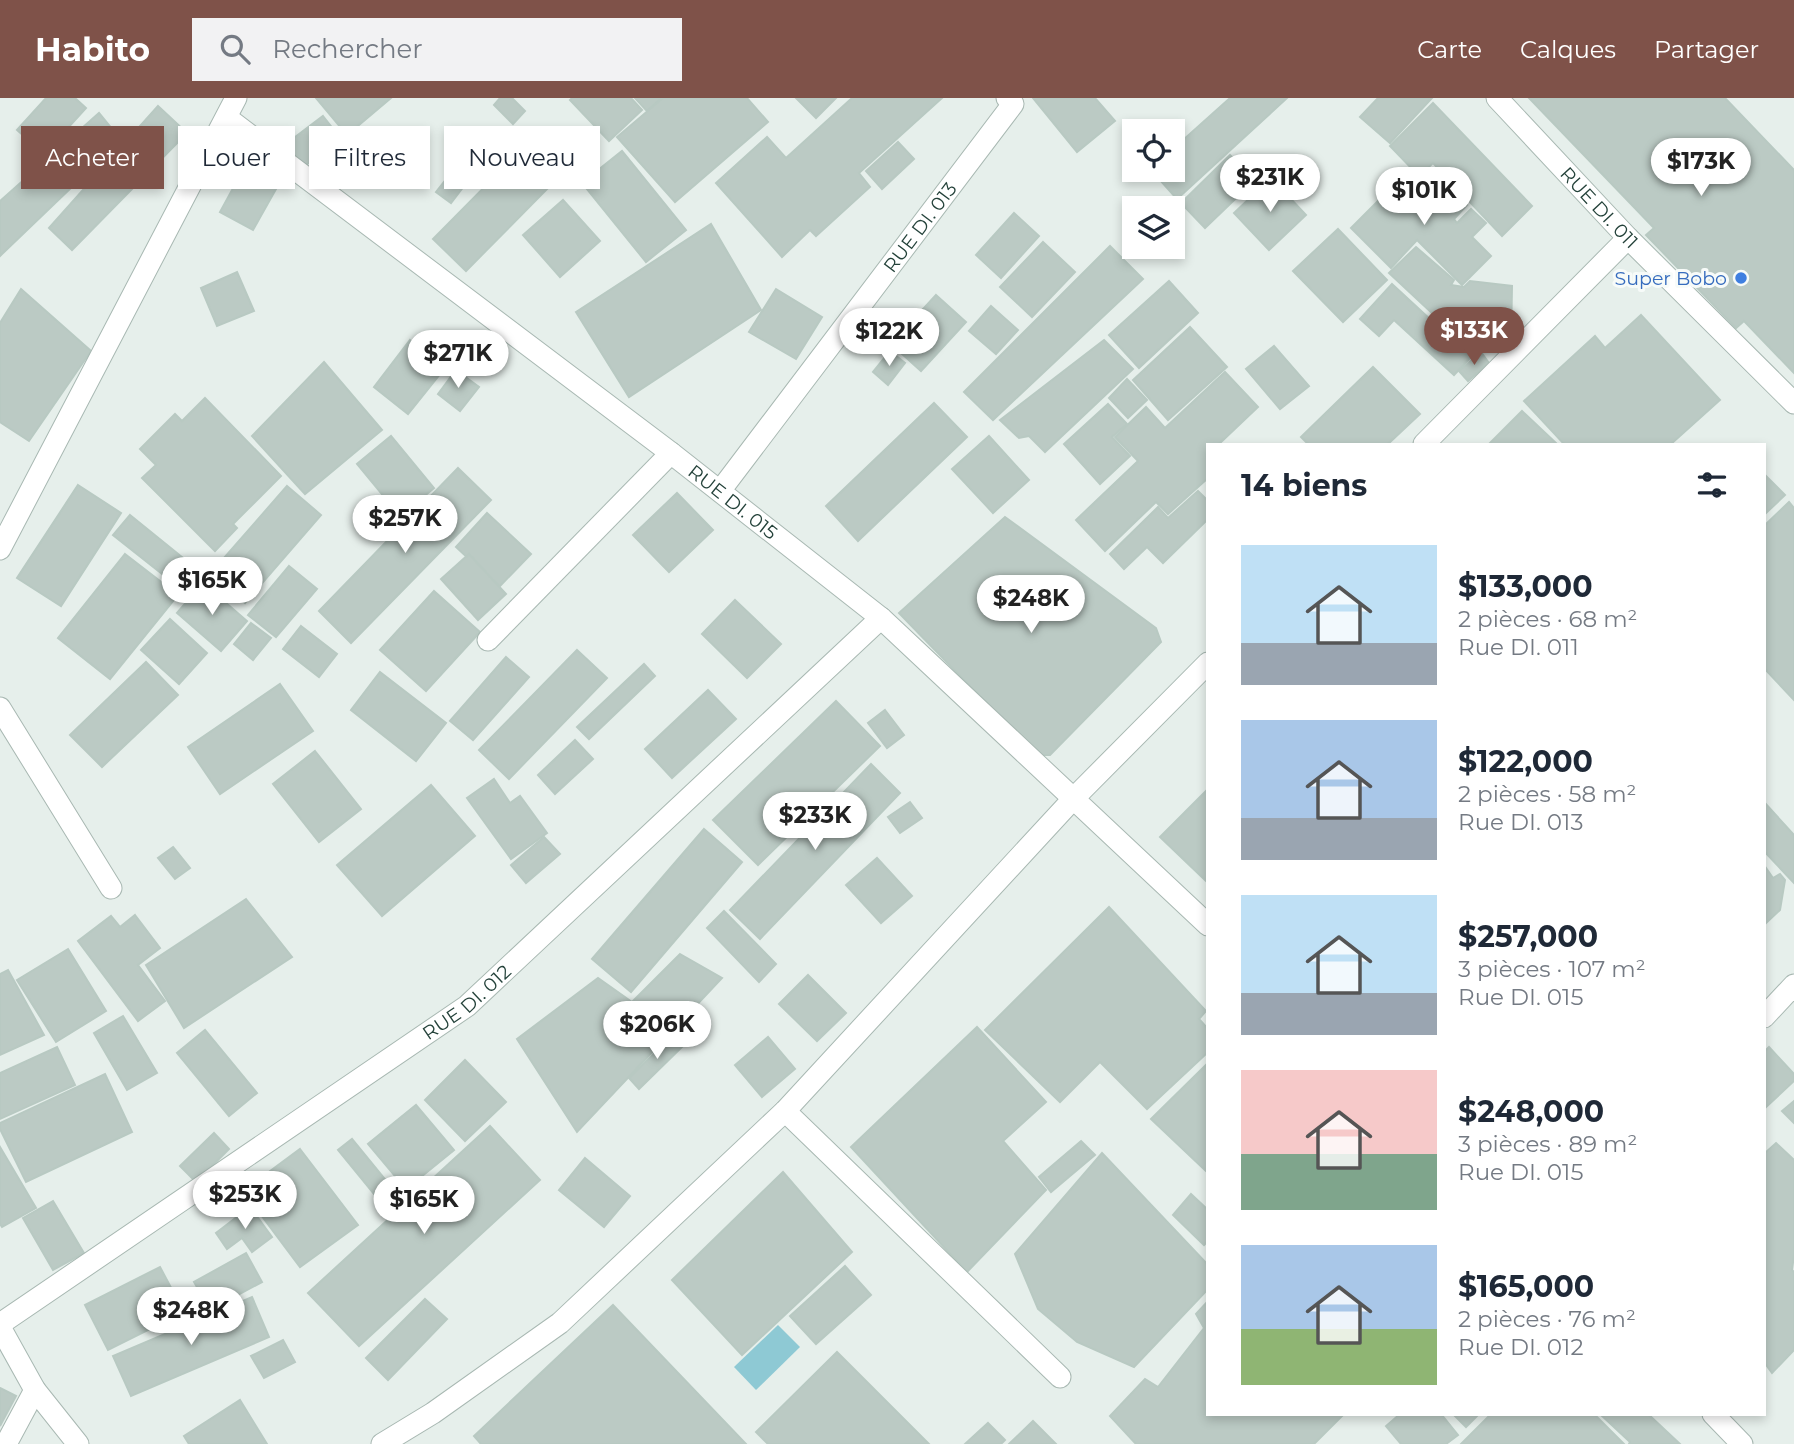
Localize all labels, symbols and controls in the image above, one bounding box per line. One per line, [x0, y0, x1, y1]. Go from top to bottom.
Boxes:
search box [192, 18, 682, 81]
text: Habito [35, 29, 150, 69]
icon: search [216, 30, 254, 68]
text: Rechercher [272, 33, 423, 65]
text: Carte [1417, 35, 1482, 64]
text: Calques [1520, 35, 1616, 64]
text: Partager [1654, 35, 1759, 64]
map controls [1122, 119, 1185, 259]
button: locate [1122, 119, 1185, 182]
chip: Acheter [21, 126, 164, 189]
chip: Louer [178, 126, 295, 189]
chip: Filtres [309, 126, 430, 189]
chip: Nouveau [444, 126, 600, 189]
pin: $173K [1652, 139, 1750, 198]
text: $173K [1667, 147, 1735, 175]
pin: $231K [1221, 155, 1319, 214]
street label: RUE DI. 011 [1556, 162, 1643, 253]
text: $231K [1236, 163, 1304, 191]
pin: $101K [1375, 167, 1473, 227]
text: $101K [1391, 176, 1457, 204]
street label: RUE DI. 013 [878, 177, 961, 277]
button: layers [1122, 196, 1185, 259]
place label: Super Bobo [1615, 267, 1727, 290]
marker: Super Bobo [1733, 270, 1749, 286]
pin: $122K [840, 308, 938, 368]
pin: $133K [1425, 308, 1523, 367]
text: $133K [1440, 316, 1508, 344]
text: $122K [855, 317, 923, 345]
pin: $271K [409, 330, 507, 390]
text: $271K [424, 339, 492, 367]
street label: RUE DI. 015 [684, 460, 782, 544]
icon: filters [1693, 466, 1731, 504]
text: 14 biens [1241, 467, 1367, 504]
pin: $257K [356, 496, 454, 555]
text: $257K [369, 504, 441, 532]
pin: $165K [163, 558, 261, 617]
text: $165K [178, 566, 246, 594]
text: $133,000 [1458, 568, 1593, 605]
icon: home [1297, 573, 1381, 657]
pin: $248K [982, 575, 1080, 635]
text: $248K [993, 584, 1069, 612]
text: 2 pièces · 68 m² [1458, 605, 1637, 633]
text: Rue DI. 011 [1458, 633, 1579, 661]
text: $122,000 [1458, 743, 1593, 780]
icon: home [1297, 748, 1381, 832]
text: 2 pièces · 58 m² [1458, 780, 1636, 808]
pin: $233K [766, 792, 864, 852]
text: $233K [779, 801, 851, 829]
text: Rue DI. 013 [1458, 808, 1583, 836]
text: $257,000 [1458, 918, 1598, 955]
icon: home [1297, 923, 1381, 1007]
text: 3 pièces · 107 m² [1458, 955, 1646, 983]
street label: RUE DI. 012 [418, 959, 516, 1045]
text: Rue DI. 015 [1458, 983, 1583, 1011]
pin: $206K [608, 1002, 706, 1061]
text: $206K [619, 1010, 695, 1038]
text: $248,000 [1458, 1093, 1604, 1130]
icon: home [1297, 1098, 1381, 1182]
text: 3 pièces · 89 m² [1458, 1130, 1637, 1158]
text: Rue DI. 015 [1458, 1158, 1583, 1186]
pin: $253K [196, 1172, 294, 1231]
pin: $165K [375, 1176, 473, 1236]
text: $253K [209, 1180, 281, 1208]
text: $165K [390, 1185, 458, 1213]
text: $165,000 [1458, 1268, 1594, 1305]
icon: home [1297, 1273, 1381, 1357]
pin: $248K [142, 1288, 240, 1347]
text: $248K [153, 1296, 229, 1324]
text: 2 pièces · 76 m² [1458, 1305, 1636, 1333]
text: Rue DI. 012 [1458, 1333, 1583, 1361]

